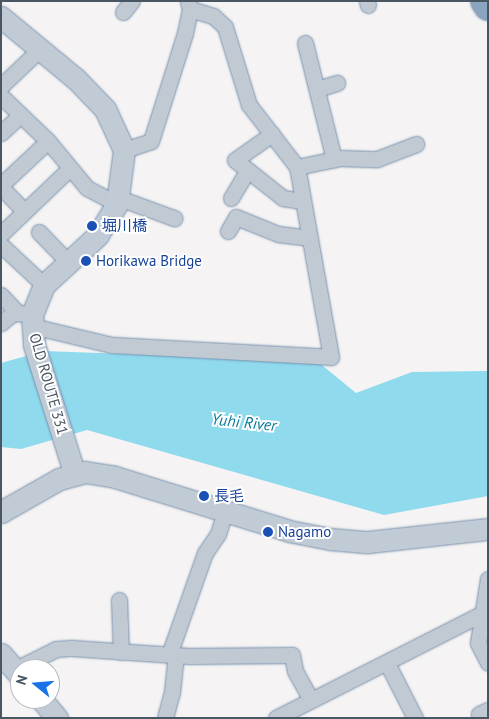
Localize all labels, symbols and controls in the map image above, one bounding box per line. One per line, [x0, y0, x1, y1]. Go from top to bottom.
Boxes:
place label: 堀川橋 [102, 217, 147, 235]
marker: 堀川橋 [86, 220, 98, 232]
place label: Horikawa Bridge [96, 252, 202, 270]
marker: Horikawa Bridge [80, 255, 92, 267]
street label: OLD ROUTE 331 [26, 331, 72, 437]
water label: Yuhi River [211, 409, 277, 435]
place label: 長毛 [214, 487, 244, 505]
marker: 長毛 [198, 490, 210, 502]
place label: Nagamo [278, 523, 331, 541]
marker: Nagamo [262, 526, 274, 538]
north arrow [10, 659, 60, 709]
text: N [12, 673, 32, 687]

